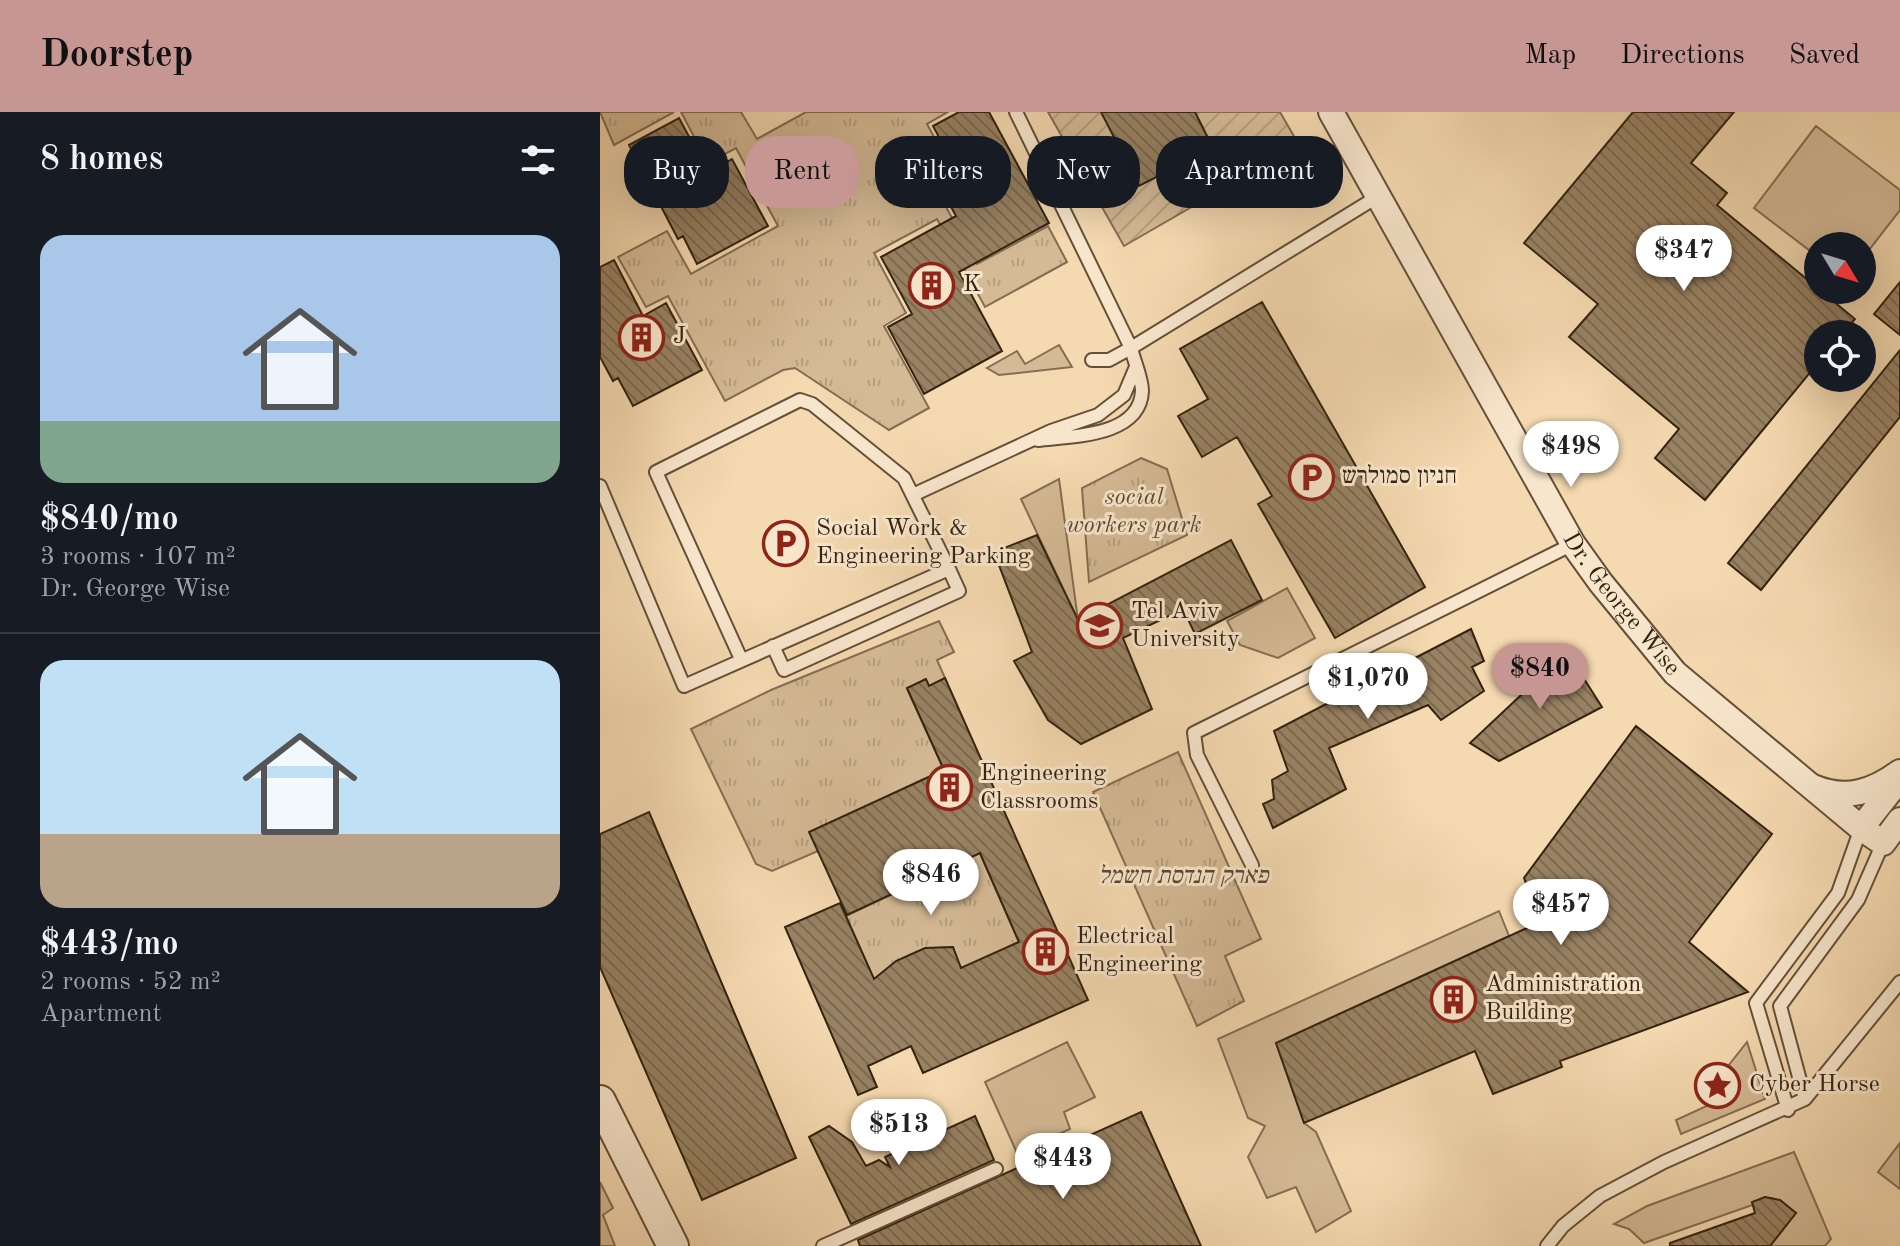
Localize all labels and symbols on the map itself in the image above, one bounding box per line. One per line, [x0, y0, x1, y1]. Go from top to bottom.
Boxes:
pin: $347 [1637, 225, 1731, 293]
north arrow [1804, 232, 1876, 304]
building icon: K [908, 261, 956, 309]
place label: K [963, 273, 981, 297]
building icon: J [618, 313, 666, 361]
place label: J [673, 325, 686, 349]
pin: $498 [1524, 421, 1618, 489]
parking icon: חניון סמולרש [1287, 453, 1335, 501]
place label: חניון סמולרש [1342, 463, 1457, 489]
park label: social workers park [1066, 486, 1202, 538]
place label: Social Work & Engineering Parking [816, 517, 1031, 569]
parking icon: Social Work & Engineering Parking [761, 519, 809, 567]
street label: Dr. George Wise [1557, 529, 1684, 681]
place label: Tel Aviv University [1131, 600, 1240, 652]
school or university icon: Tel Aviv University [1076, 602, 1124, 650]
pin: $840 [1493, 643, 1587, 711]
pin: $1,070 [1303, 653, 1433, 721]
place label: Engineering Classrooms [980, 762, 1106, 814]
building icon: Engineering Classrooms [925, 764, 973, 812]
pin: $846 [884, 849, 978, 917]
park label: פארק הנדסת חשמל [1098, 863, 1270, 889]
pin: $457 [1514, 879, 1608, 947]
place label: Electrical Engineering [1076, 925, 1202, 977]
building icon: Electrical Engineering [1021, 927, 1069, 975]
place label: Administration Building [1485, 973, 1641, 1025]
building icon: Administration Building [1430, 975, 1478, 1023]
place icon: Cyber Horse [1694, 1061, 1742, 1109]
place label: Cyber Horse [1749, 1073, 1880, 1097]
pin: $513 [852, 1099, 946, 1167]
pin: $443 [1016, 1133, 1110, 1201]

